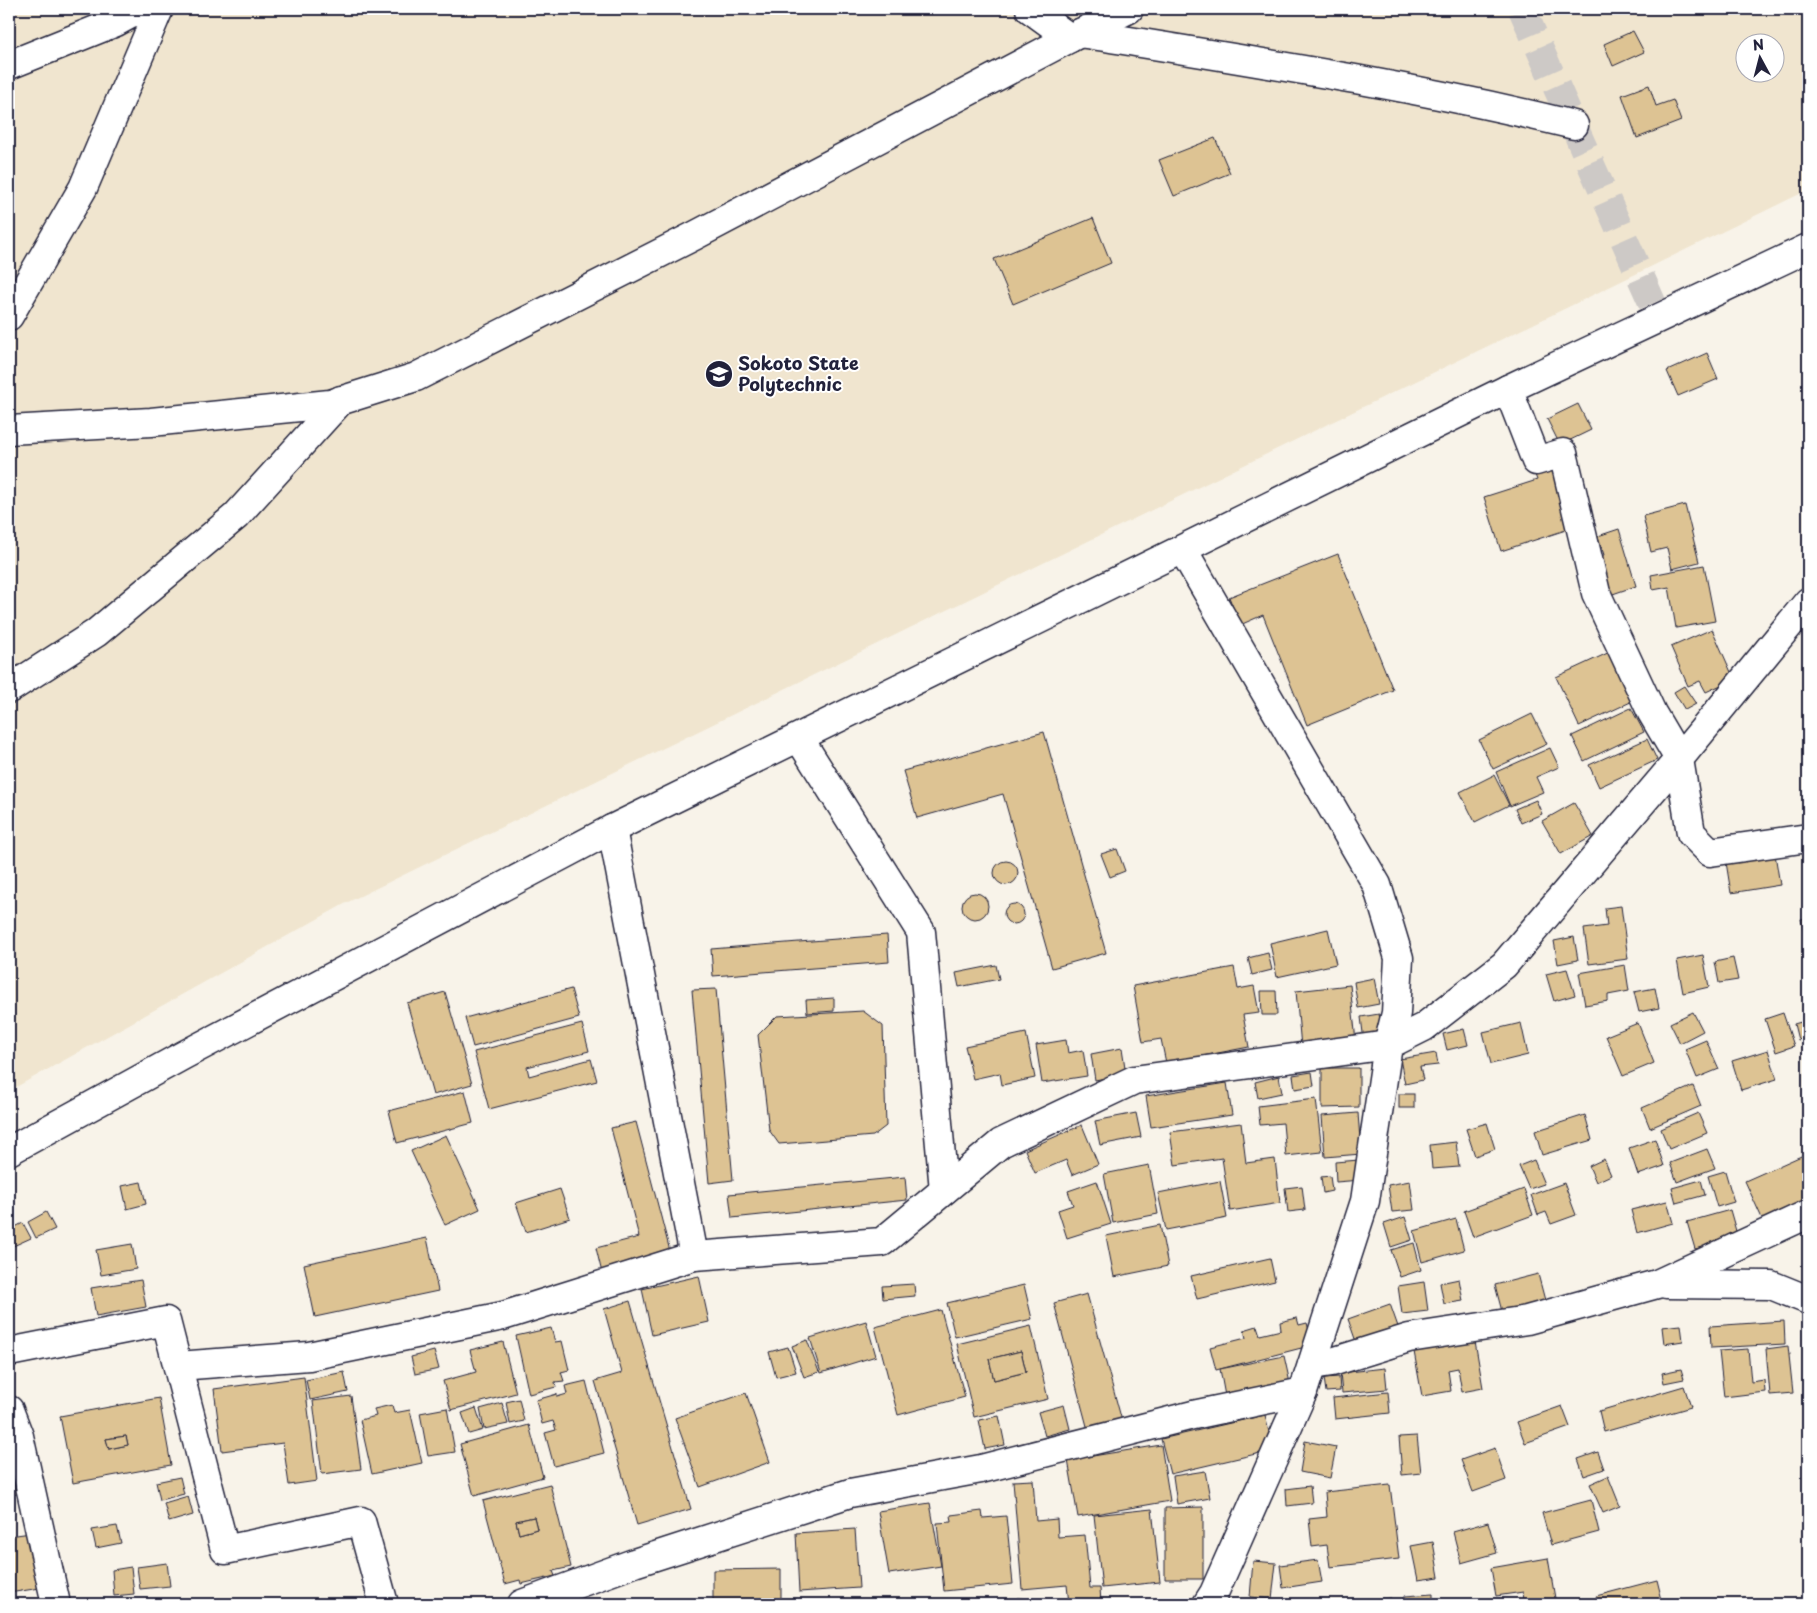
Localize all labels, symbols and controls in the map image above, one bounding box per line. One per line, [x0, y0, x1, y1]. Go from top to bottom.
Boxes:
north arrow [1734, 32, 1784, 82]
text: N [1752, 34, 1765, 56]
place label: Sokoto State Polytechnic [738, 349, 859, 397]
school or university icon: Sokoto State Polytechnic [704, 359, 734, 389]

